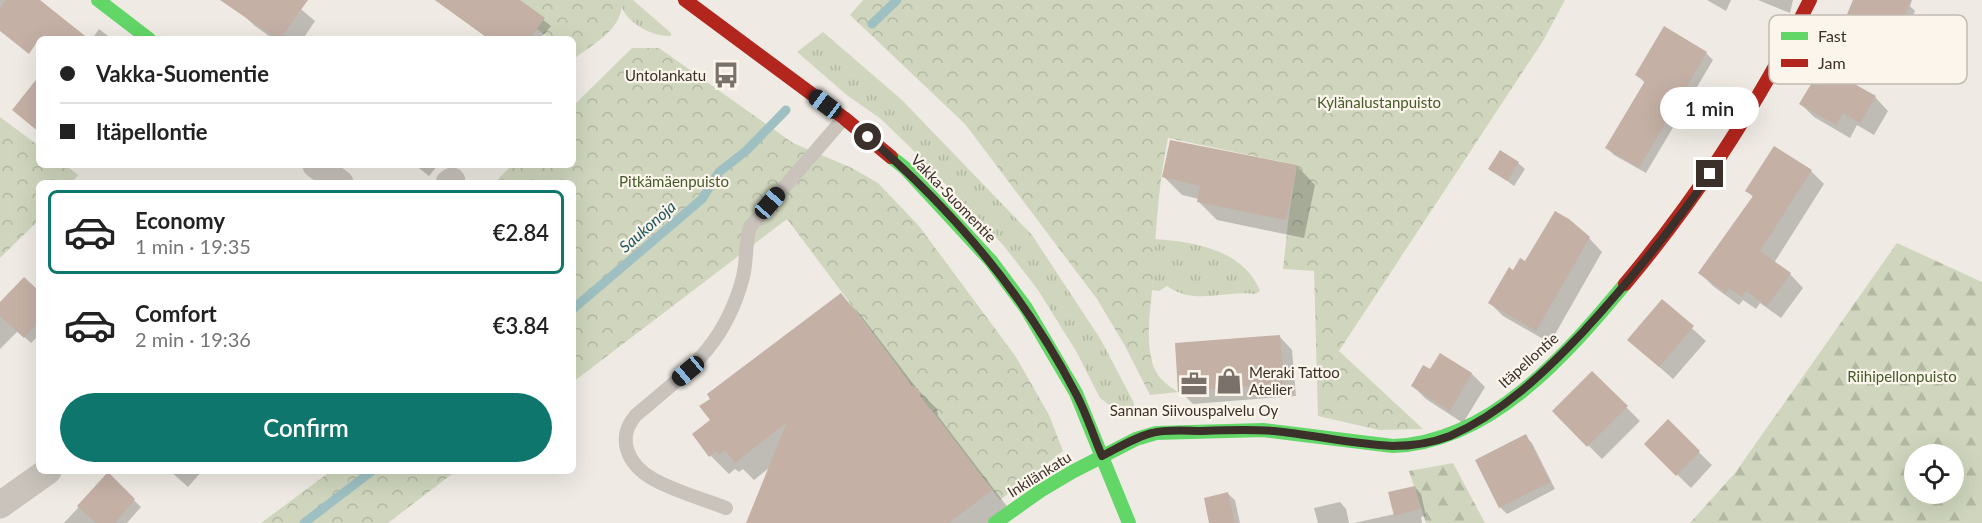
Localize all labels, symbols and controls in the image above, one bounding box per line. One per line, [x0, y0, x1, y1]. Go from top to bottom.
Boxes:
legend [1769, 15, 1967, 84]
text: Fast [1818, 26, 1847, 45]
text: Jam [1818, 53, 1846, 72]
text: Vakka-Suomentie [96, 60, 269, 87]
bus stop icon: Untolankatu [711, 60, 741, 90]
place label: Untolankatu [625, 66, 706, 84]
car [805, 86, 845, 122]
callout: 1 min [1660, 87, 1760, 129]
park label: Kylänalustanpuisto [1317, 93, 1441, 111]
text: 1 min [1685, 96, 1734, 120]
text: Itäpellontie [96, 118, 208, 145]
route start [854, 123, 881, 150]
street label: Vakka-Suomentie [907, 150, 1001, 246]
route end [1696, 160, 1723, 187]
park label: Pitkämäenpuisto [619, 172, 729, 190]
car [751, 184, 789, 222]
water label: Saukonoja [615, 196, 679, 256]
icon: car [63, 205, 117, 259]
text: Economy [135, 207, 225, 234]
text: €2.84 [493, 219, 549, 246]
text: 1 min · 19:35 [135, 234, 251, 258]
icon: car [63, 298, 117, 352]
text: Comfort [135, 300, 217, 327]
text: €3.84 [493, 312, 549, 339]
text: 2 min · 19:36 [135, 327, 251, 351]
street label: Itäpellontie [1494, 328, 1562, 391]
car [668, 353, 708, 389]
place label: Meraki Tattoo Atelier [1249, 363, 1340, 398]
shop icon: Meraki Tattoo Atelier [1214, 366, 1244, 396]
park label: Riihipellonpuisto [1847, 367, 1957, 385]
office icon: Sannan Siivouspalvelu Oy [1179, 369, 1209, 399]
button: Confirm [60, 393, 552, 462]
place label: Sannan Siivouspalvelu Oy [1110, 401, 1278, 419]
map controls [1904, 444, 1964, 504]
button: locate [1904, 444, 1964, 504]
street label: Inkilänkatu [1004, 447, 1074, 501]

